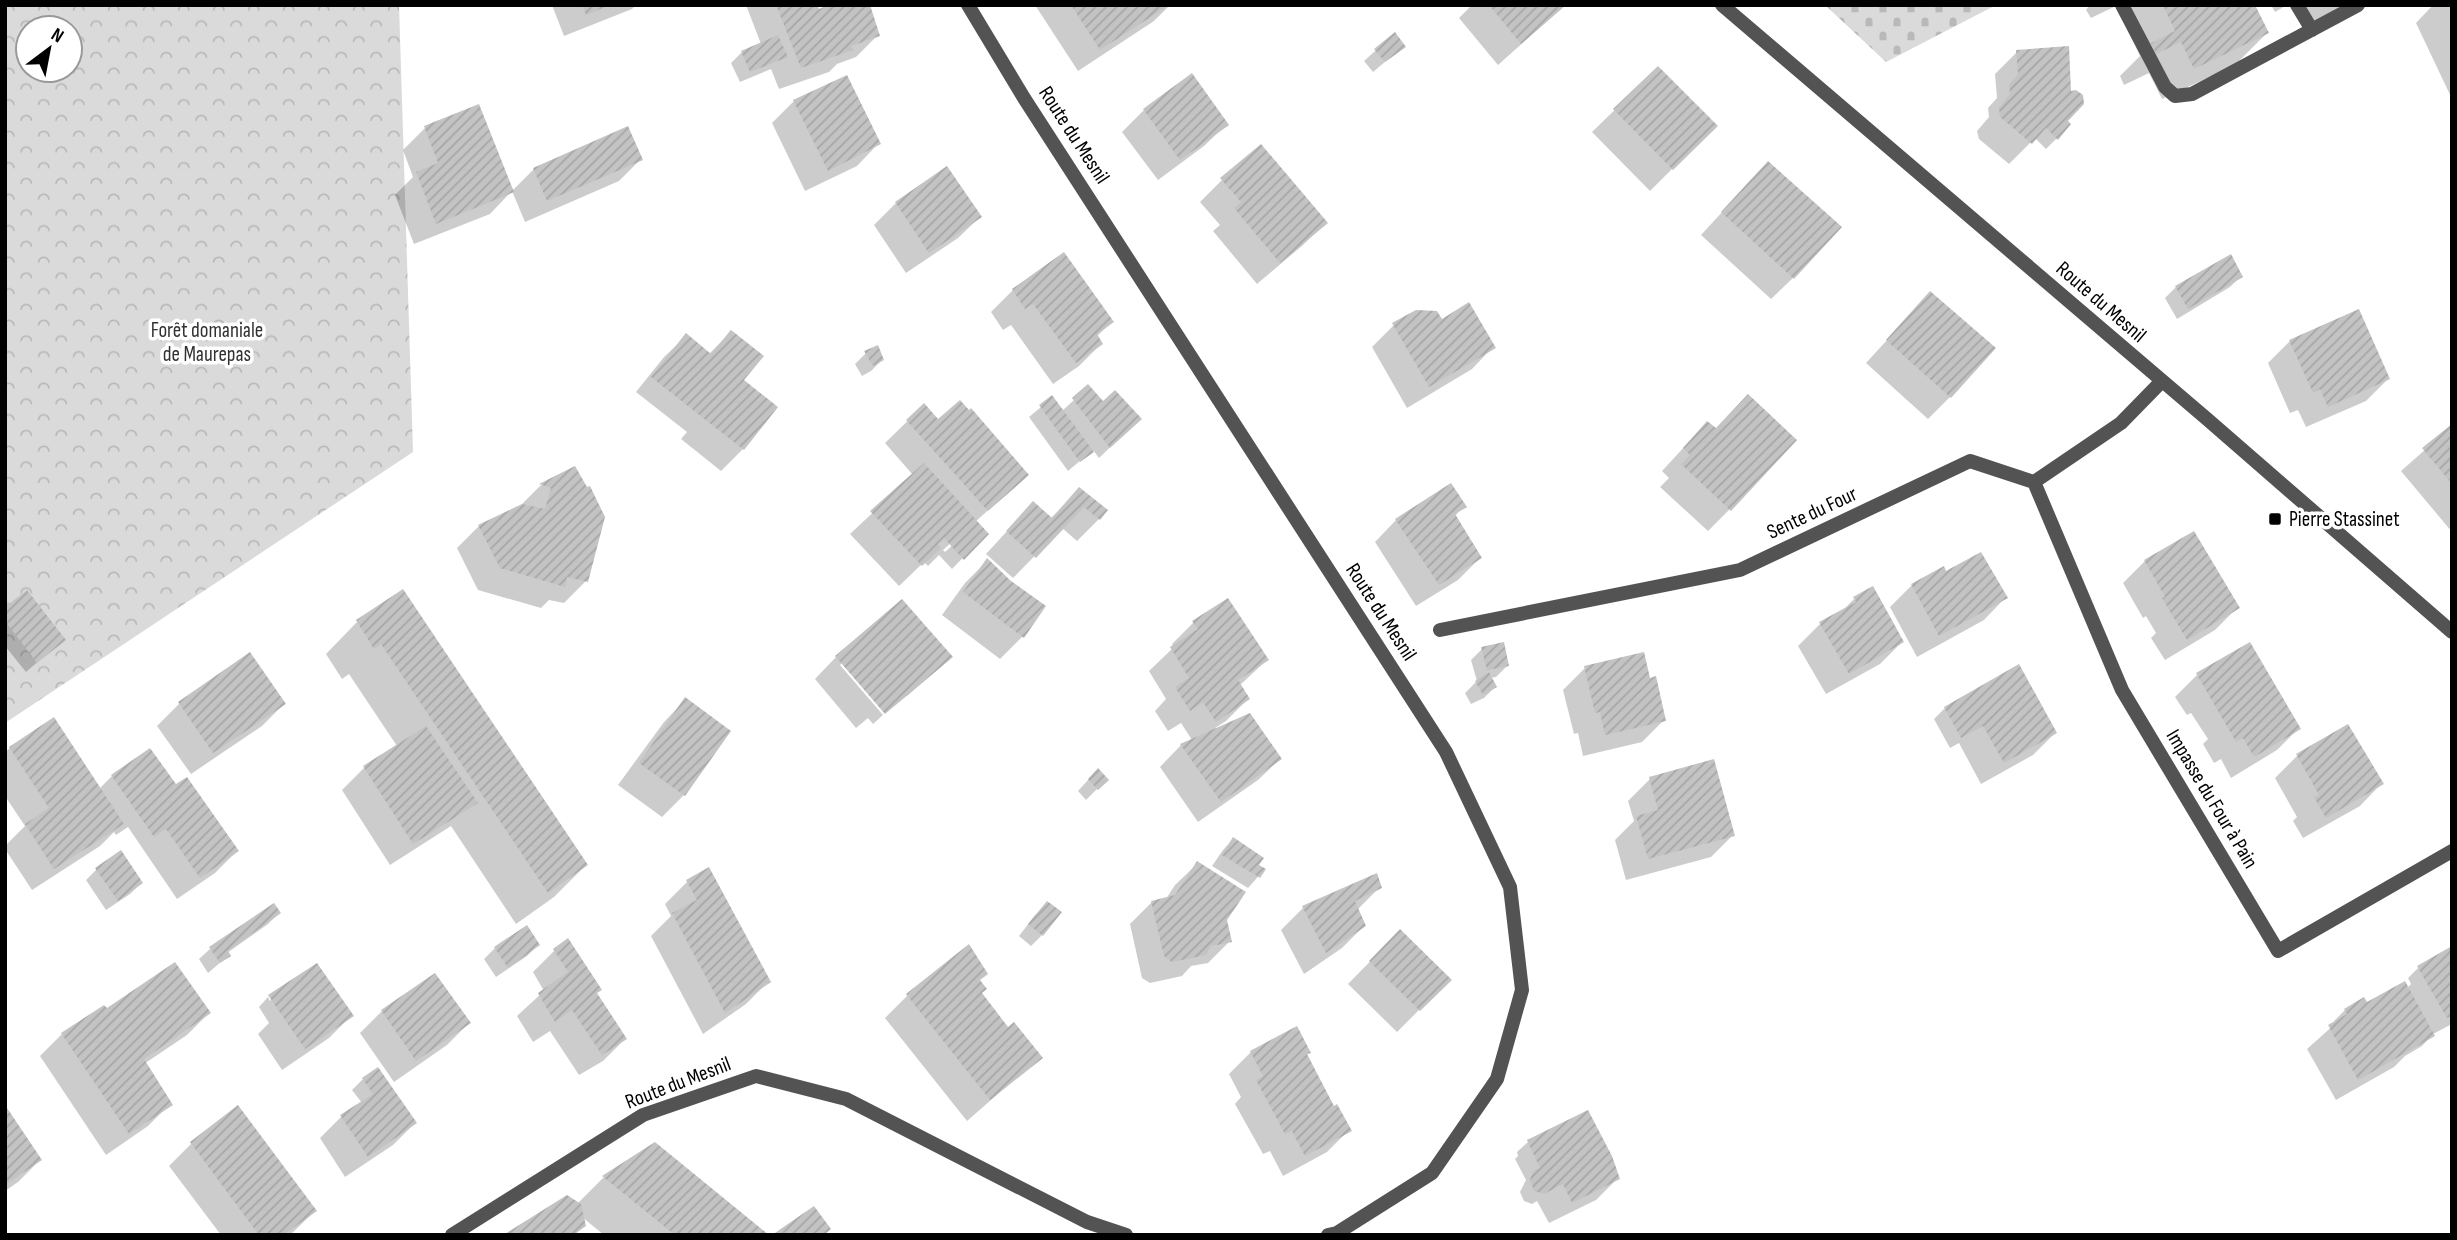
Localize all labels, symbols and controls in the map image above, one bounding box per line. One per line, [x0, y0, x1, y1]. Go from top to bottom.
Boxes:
north arrow [14, 14, 84, 84]
text: N [47, 23, 68, 48]
street label: Route du Mesnil [1033, 82, 1115, 188]
street label: Route du Mesnil [2051, 256, 2151, 348]
park label: Forêt domaniale de Maurepas [151, 318, 263, 367]
street label: Sente du Four [1763, 481, 1861, 545]
place label: Pierre Stassinet [2289, 507, 2400, 532]
marker: Pierre Stassinet [2267, 511, 2283, 527]
street label: Route du Mesnil [1340, 559, 1422, 665]
street label: Impasse du Four à Pain [2161, 725, 2263, 873]
street label: Route du Mesnil [622, 1051, 734, 1115]

